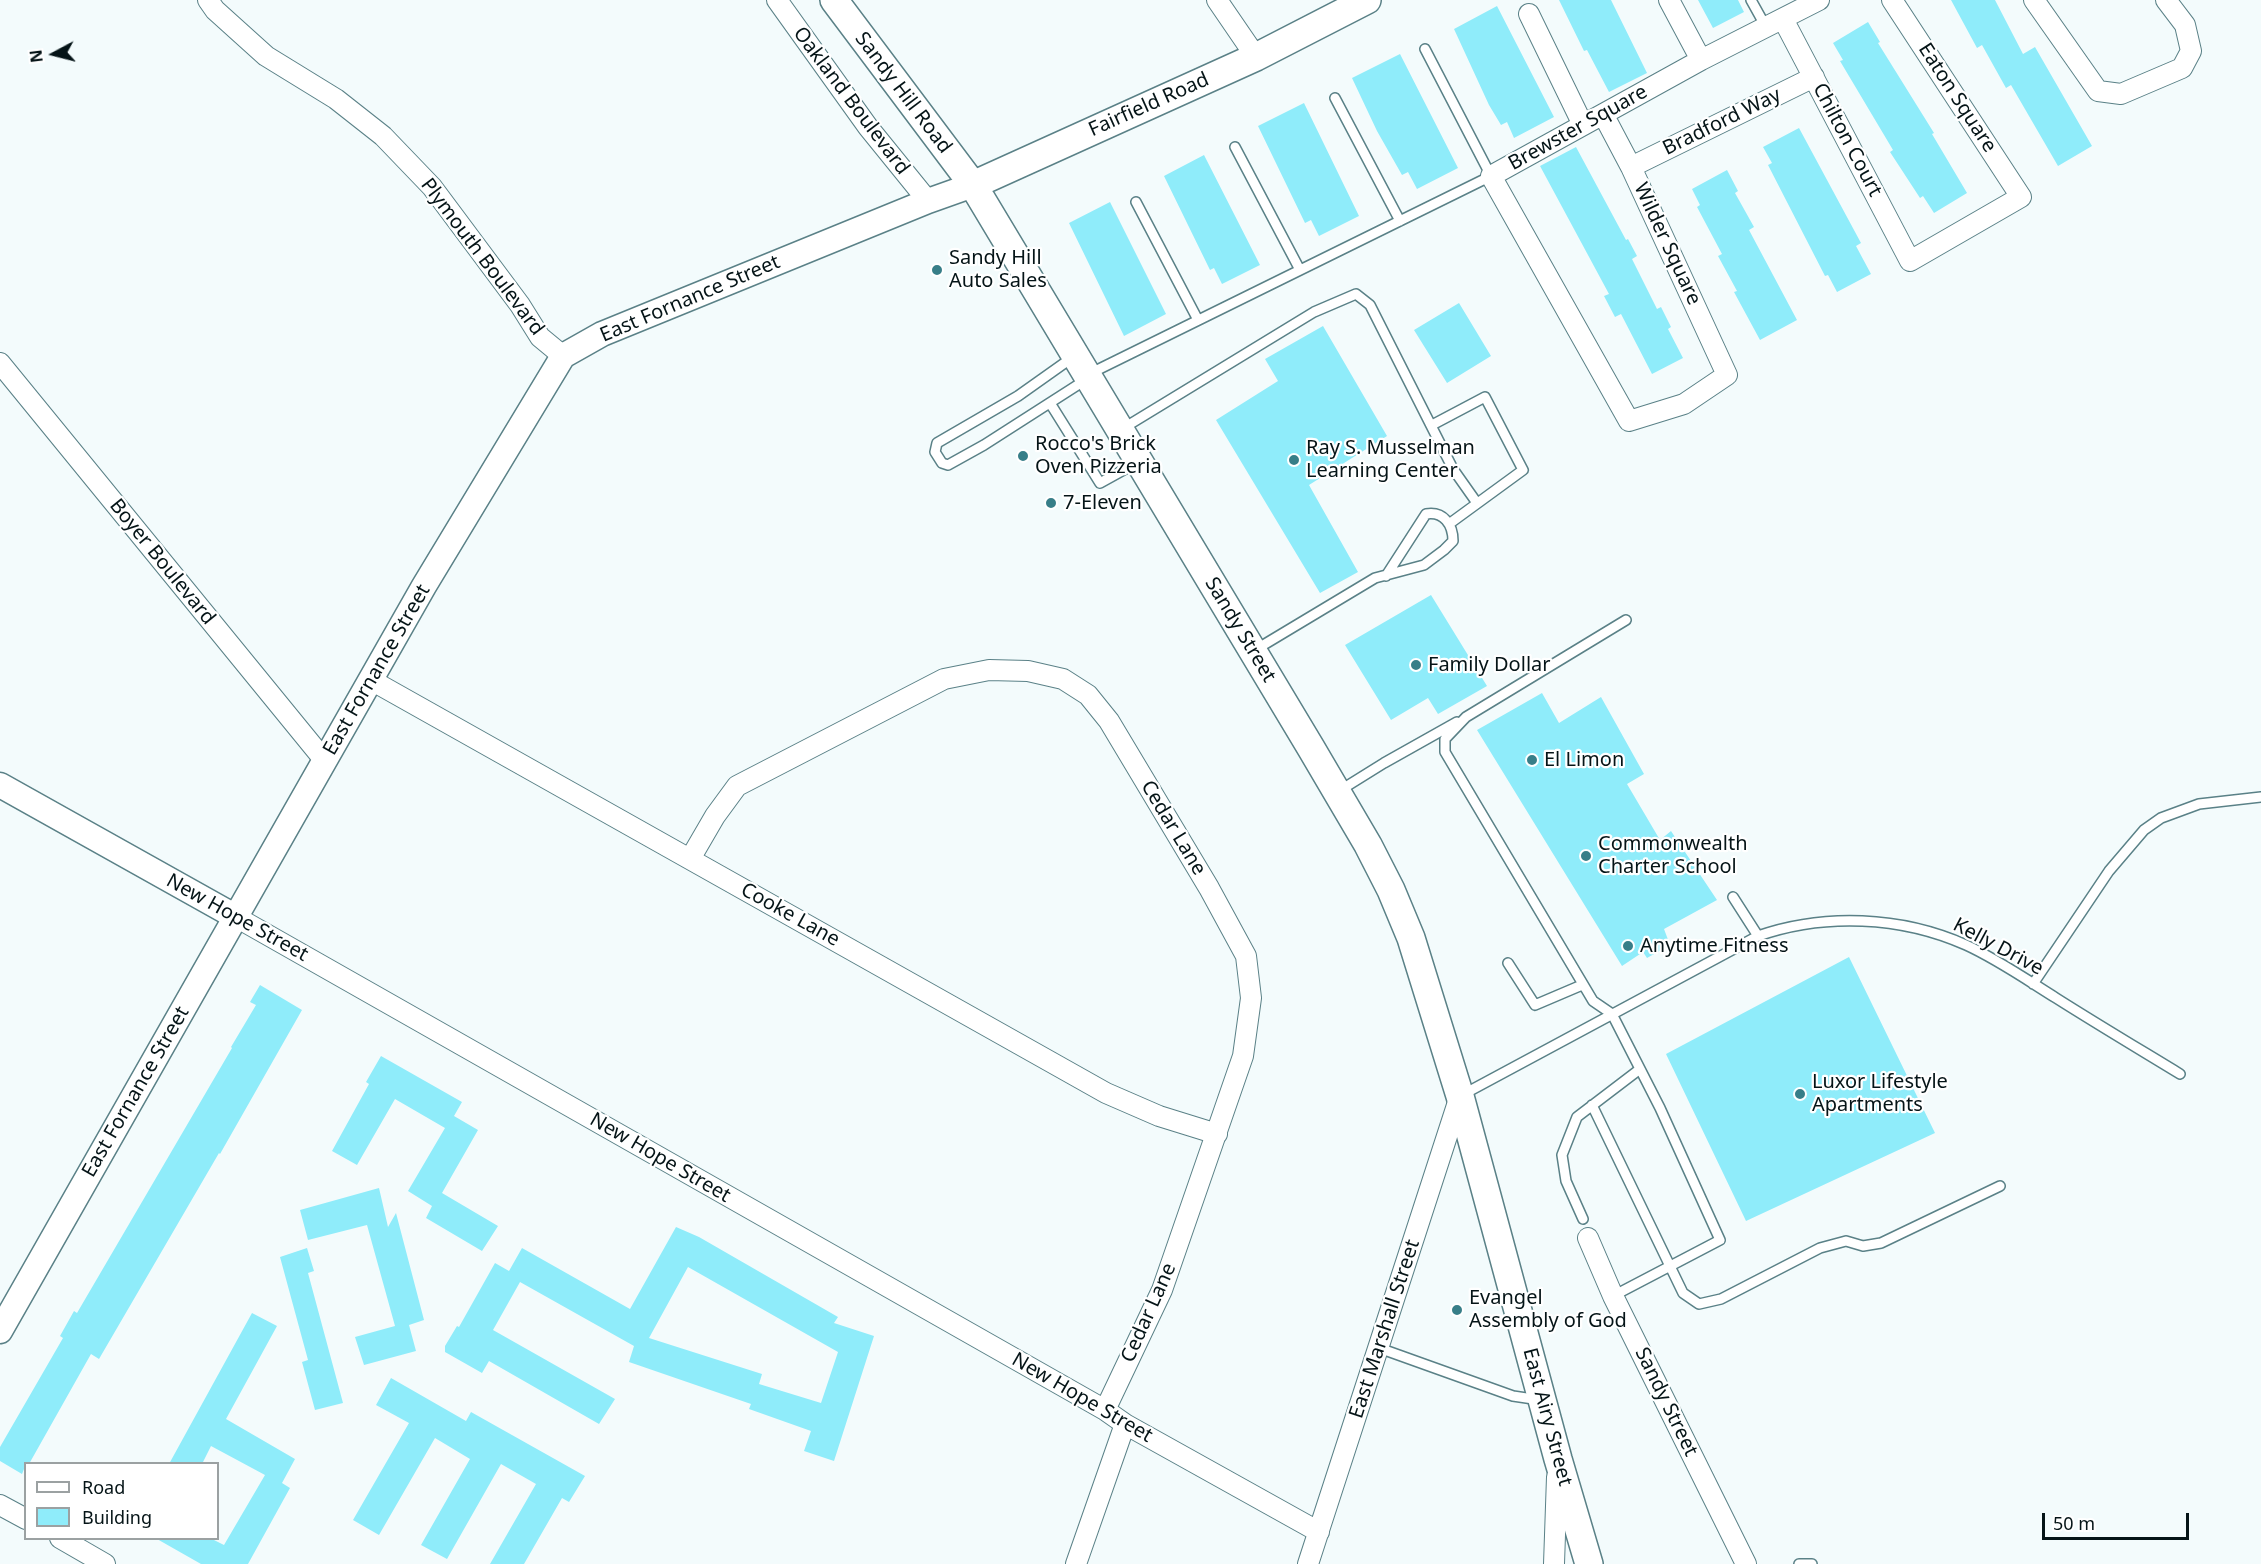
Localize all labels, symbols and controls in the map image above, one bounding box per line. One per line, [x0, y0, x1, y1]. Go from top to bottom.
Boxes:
street label: Oakland Boulevard [788, 22, 914, 180]
north arrow [24, 24, 84, 84]
street label: Sandy Hill Road [850, 28, 956, 158]
street label: Eaton Square [1913, 39, 2001, 157]
text: N [24, 48, 48, 64]
street label: Fairfield Road [1085, 68, 1213, 142]
street label: Chilton Court [1807, 79, 1887, 201]
street label: Brewster Square [1504, 80, 1652, 176]
street label: Bradford Way [1659, 83, 1785, 161]
street label: Plymouth Boulevard [415, 174, 549, 340]
street label: Wilder Square [1628, 179, 1706, 309]
place label: Sandy Hill Auto Sales [949, 246, 1047, 293]
street label: East Fornance Street [597, 250, 783, 348]
marker: Sandy Hill Auto Sales [930, 263, 944, 277]
place label: Rocco's Brick Oven Pizzeria [1035, 432, 1162, 479]
place label: Ray S. Musselman Learning Center [1306, 436, 1475, 483]
marker: Rocco's Brick Oven Pizzeria [1016, 449, 1030, 463]
marker: Ray S. Musselman Learning Center [1287, 453, 1301, 467]
place label: 7-Eleven [1063, 491, 1142, 515]
street label: Boyer Boulevard [104, 494, 220, 630]
marker: 7-Eleven [1044, 496, 1058, 510]
street label: Sandy Street [1199, 573, 1281, 687]
street label: East Fornance Street [318, 580, 436, 760]
place label: Family Dollar [1428, 653, 1551, 677]
marker: Family Dollar [1409, 658, 1423, 672]
place label: El Limon [1544, 748, 1624, 772]
marker: El Limon [1525, 753, 1539, 767]
street label: Cedar Lane [1135, 776, 1211, 880]
place label: Commonwealth Charter School [1598, 832, 1748, 879]
marker: Commonwealth Charter School [1579, 849, 1593, 863]
street label: New Hope Street [162, 869, 312, 967]
street label: Cooke Lane [736, 878, 844, 952]
street label: Kelly Drive [1949, 913, 2047, 981]
place label: Anytime Fitness [1640, 934, 1788, 958]
marker: Anytime Fitness [1621, 939, 1635, 953]
street label: East Fornance Street [77, 1002, 195, 1182]
place label: Luxor Lifestyle Apartments [1812, 1070, 1948, 1117]
marker: Luxor Lifestyle Apartments [1793, 1087, 1807, 1101]
street label: New Hope Street [585, 1108, 735, 1208]
street label: East Marshall Street [1345, 1237, 1425, 1421]
street label: Cedar Lane [1116, 1260, 1182, 1366]
place label: Evangel Assembly of God [1469, 1286, 1627, 1333]
marker: Evangel Assembly of God [1450, 1303, 1464, 1317]
street label: Sandy Street [1629, 1344, 1703, 1460]
street label: East Airy Street [1517, 1345, 1577, 1489]
street label: New Hope Street [1007, 1348, 1157, 1448]
legend [24, 1462, 219, 1540]
text: Road [82, 1475, 125, 1499]
scale bar [2045, 1501, 2192, 1539]
text: Building [82, 1505, 152, 1529]
text: 50 m [2053, 1511, 2095, 1535]

